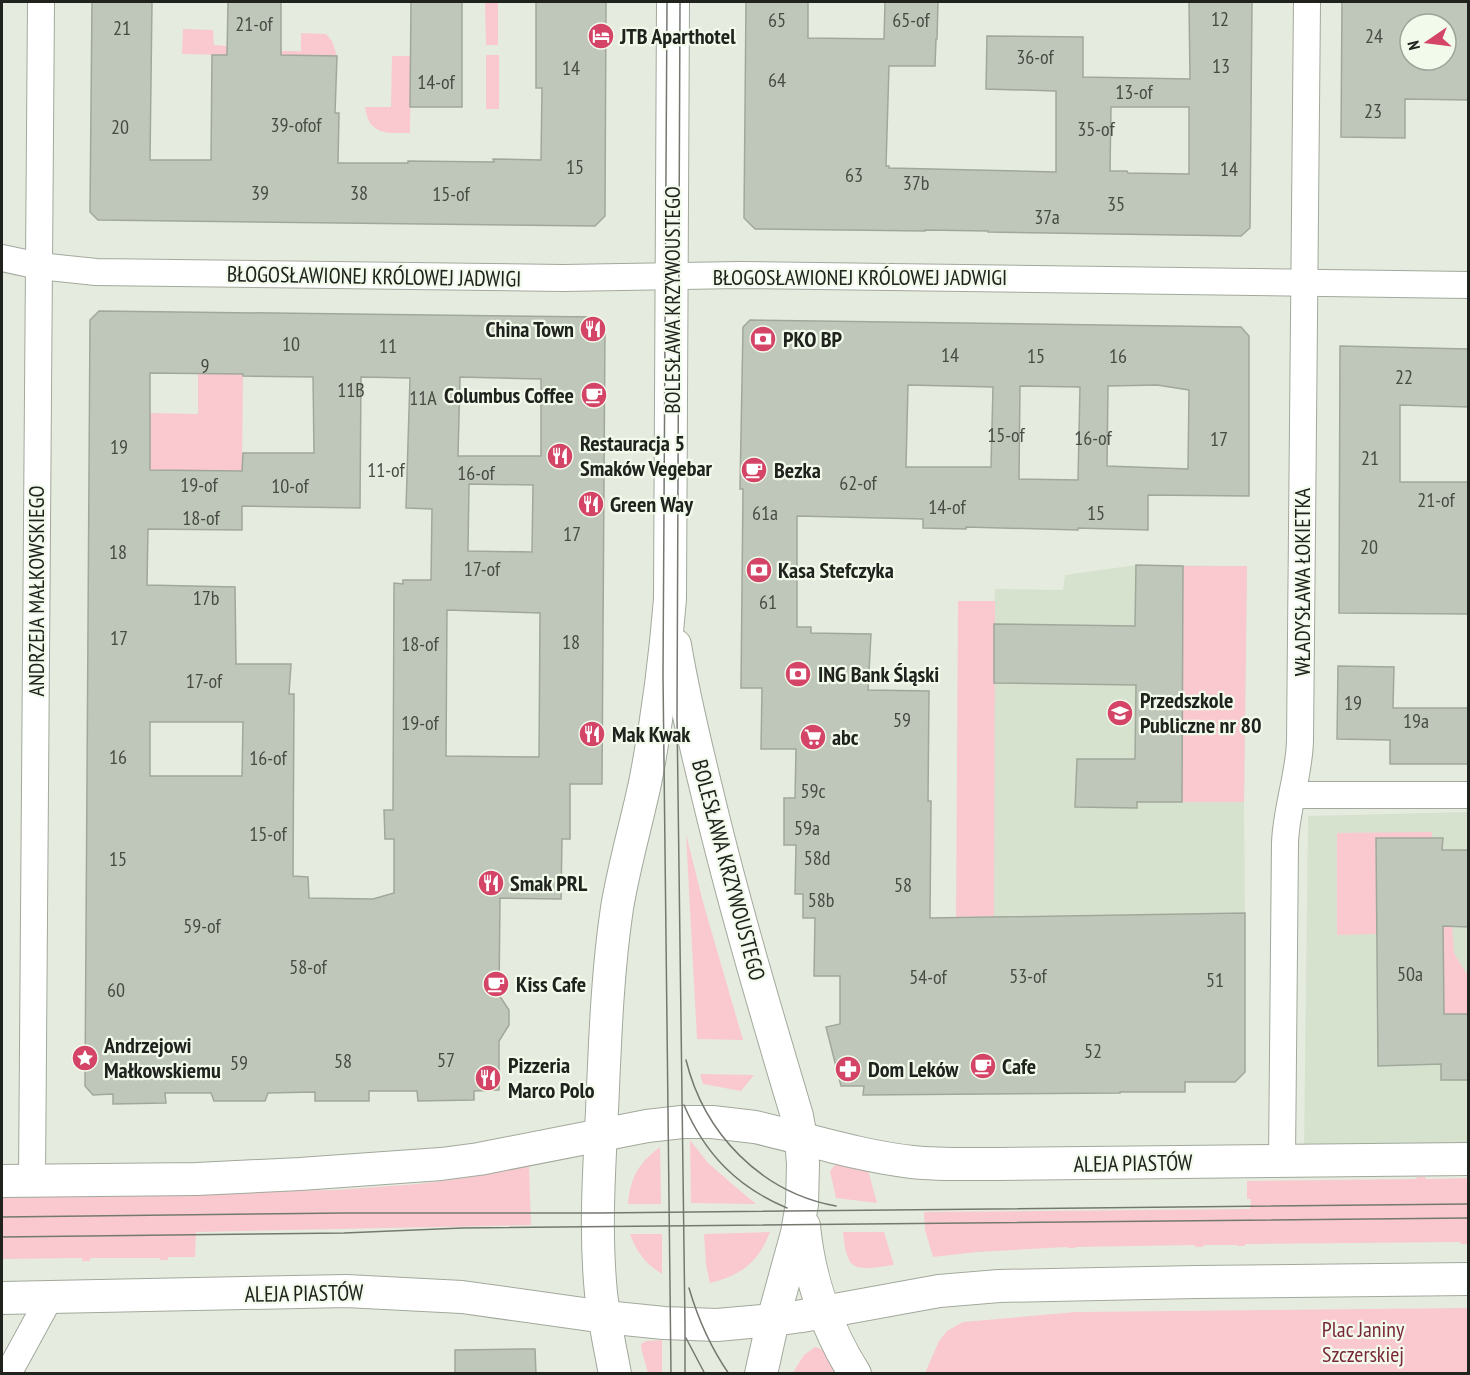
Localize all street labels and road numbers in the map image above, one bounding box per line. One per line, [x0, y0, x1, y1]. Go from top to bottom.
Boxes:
street label: BOLESŁAWA KRZYWOUSTEGO [658, 186, 686, 414]
street label: BŁOGOSŁAWIONEJ KRÓLOWEJ JADWIGI [227, 259, 521, 293]
street label: BŁOGOSŁAWIONEJ KRÓLOWEJ JADWIGI [713, 263, 1007, 291]
street label: ANDRZEJA MAŁKOWSKIEGO [22, 486, 50, 696]
street label: WŁADYSŁAWA ŁOKIETKA [1288, 487, 1316, 676]
street label: BOLESŁAWA KRZYWOUSTEGO [686, 756, 772, 984]
street label: ALEJA PIASTÓW [1073, 1148, 1193, 1178]
street label: ALEJA PIASTÓW [244, 1278, 364, 1308]

